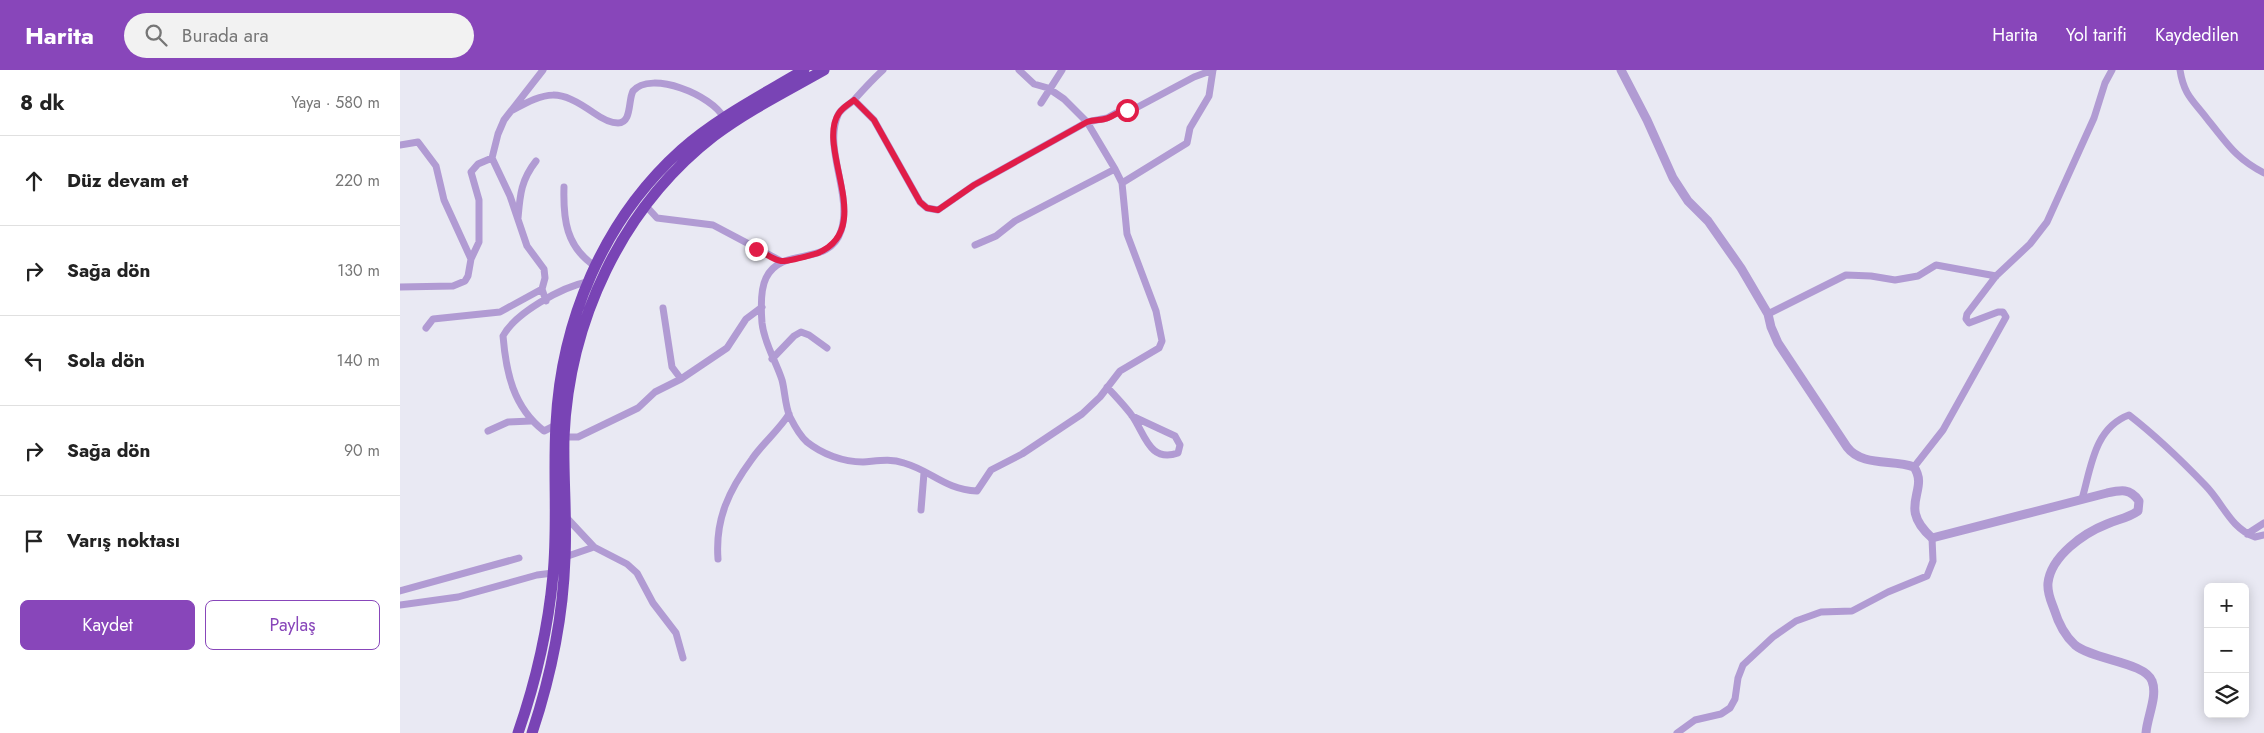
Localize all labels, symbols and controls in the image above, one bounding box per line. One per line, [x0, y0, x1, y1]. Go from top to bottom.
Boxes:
search box [124, 13, 474, 58]
text: Harita [25, 18, 94, 53]
icon: search [142, 21, 170, 49]
text: Burada ara [182, 22, 269, 49]
text: Harita [1992, 22, 2038, 48]
text: Yol tarifi [2066, 22, 2127, 48]
text: Kaydedilen [2155, 22, 2239, 48]
text: 8 dk [20, 88, 65, 118]
text: Yaya · 580 m [291, 91, 380, 114]
route start [1116, 99, 1139, 122]
icon: ahead [20, 167, 48, 195]
text: Düz devam et [67, 167, 188, 194]
text: 220 m [335, 169, 380, 192]
route end [745, 238, 768, 261]
icon: right [20, 257, 48, 285]
text: Sağa dön [67, 257, 151, 284]
text: 130 m [337, 259, 380, 282]
icon: left [20, 347, 48, 375]
text: Sola dön [67, 347, 145, 374]
text: 140 m [337, 349, 380, 372]
icon: right [20, 437, 48, 465]
text: Sağa dön [67, 437, 151, 464]
text: 90 m [344, 439, 380, 462]
icon: arrive [20, 527, 48, 555]
text: Varış noktası [67, 527, 180, 554]
map controls [2204, 583, 2249, 718]
button: + [2204, 583, 2249, 628]
button: Kaydet [20, 600, 195, 650]
button: Paylaş [205, 600, 380, 650]
button: − [2204, 628, 2249, 673]
button: layers [2204, 673, 2249, 718]

